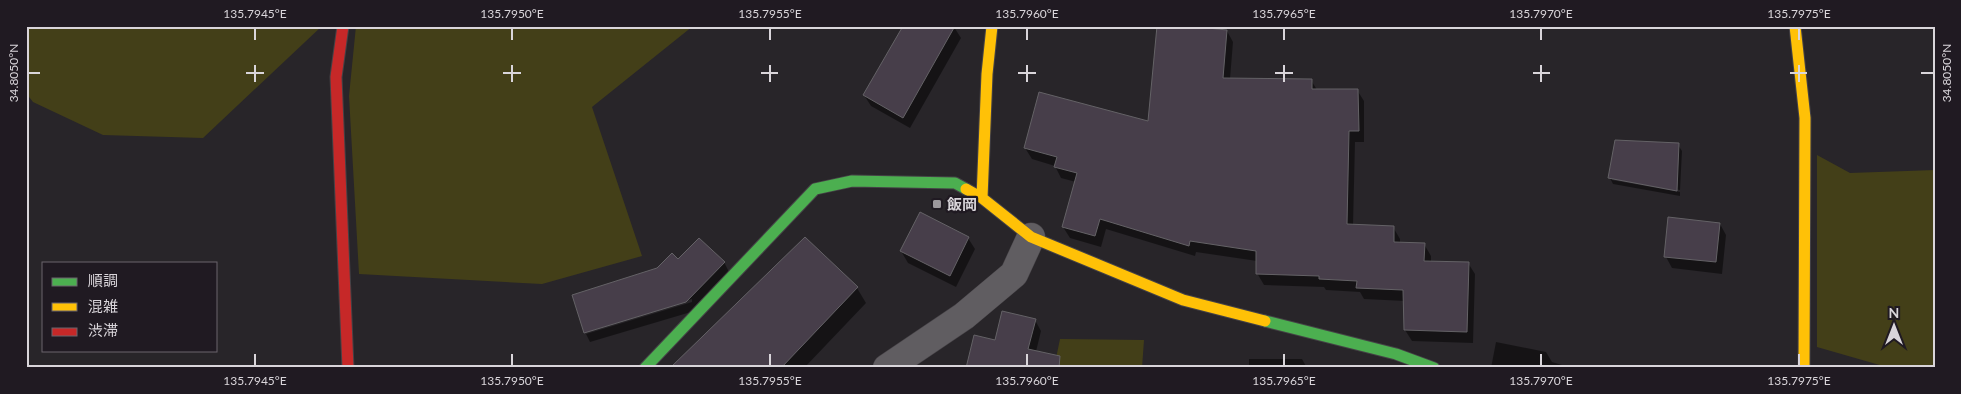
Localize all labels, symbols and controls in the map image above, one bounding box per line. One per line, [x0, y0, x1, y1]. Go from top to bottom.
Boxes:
text: 135.7945°E [223, 6, 287, 21]
text: 135.7950°E [480, 6, 544, 21]
text: 135.7955°E [738, 6, 802, 21]
text: 135.7960°E [995, 6, 1059, 21]
text: 135.7965°E [1252, 6, 1316, 21]
text: 135.7970°E [1509, 6, 1573, 21]
text: 135.7975°E [1767, 6, 1831, 21]
text: 34.8050°N [6, 44, 21, 102]
text: 34.8050°N [1939, 44, 1954, 102]
place label: 飯岡 [947, 195, 977, 213]
marker: 飯岡 [931, 198, 943, 210]
legend [42, 262, 218, 352]
text: 順調 [88, 271, 118, 289]
text: 混雑 [88, 297, 118, 315]
north arrow [1868, 302, 1918, 352]
text: N [1889, 304, 1899, 321]
text: 渋滞 [88, 321, 118, 339]
text: 135.7945°E [223, 373, 287, 388]
text: 135.7950°E [480, 373, 544, 388]
text: 135.7955°E [738, 373, 802, 388]
text: 135.7960°E [995, 373, 1059, 388]
text: 135.7965°E [1252, 373, 1316, 388]
text: 135.7970°E [1509, 373, 1573, 388]
text: 135.7975°E [1767, 373, 1831, 388]

